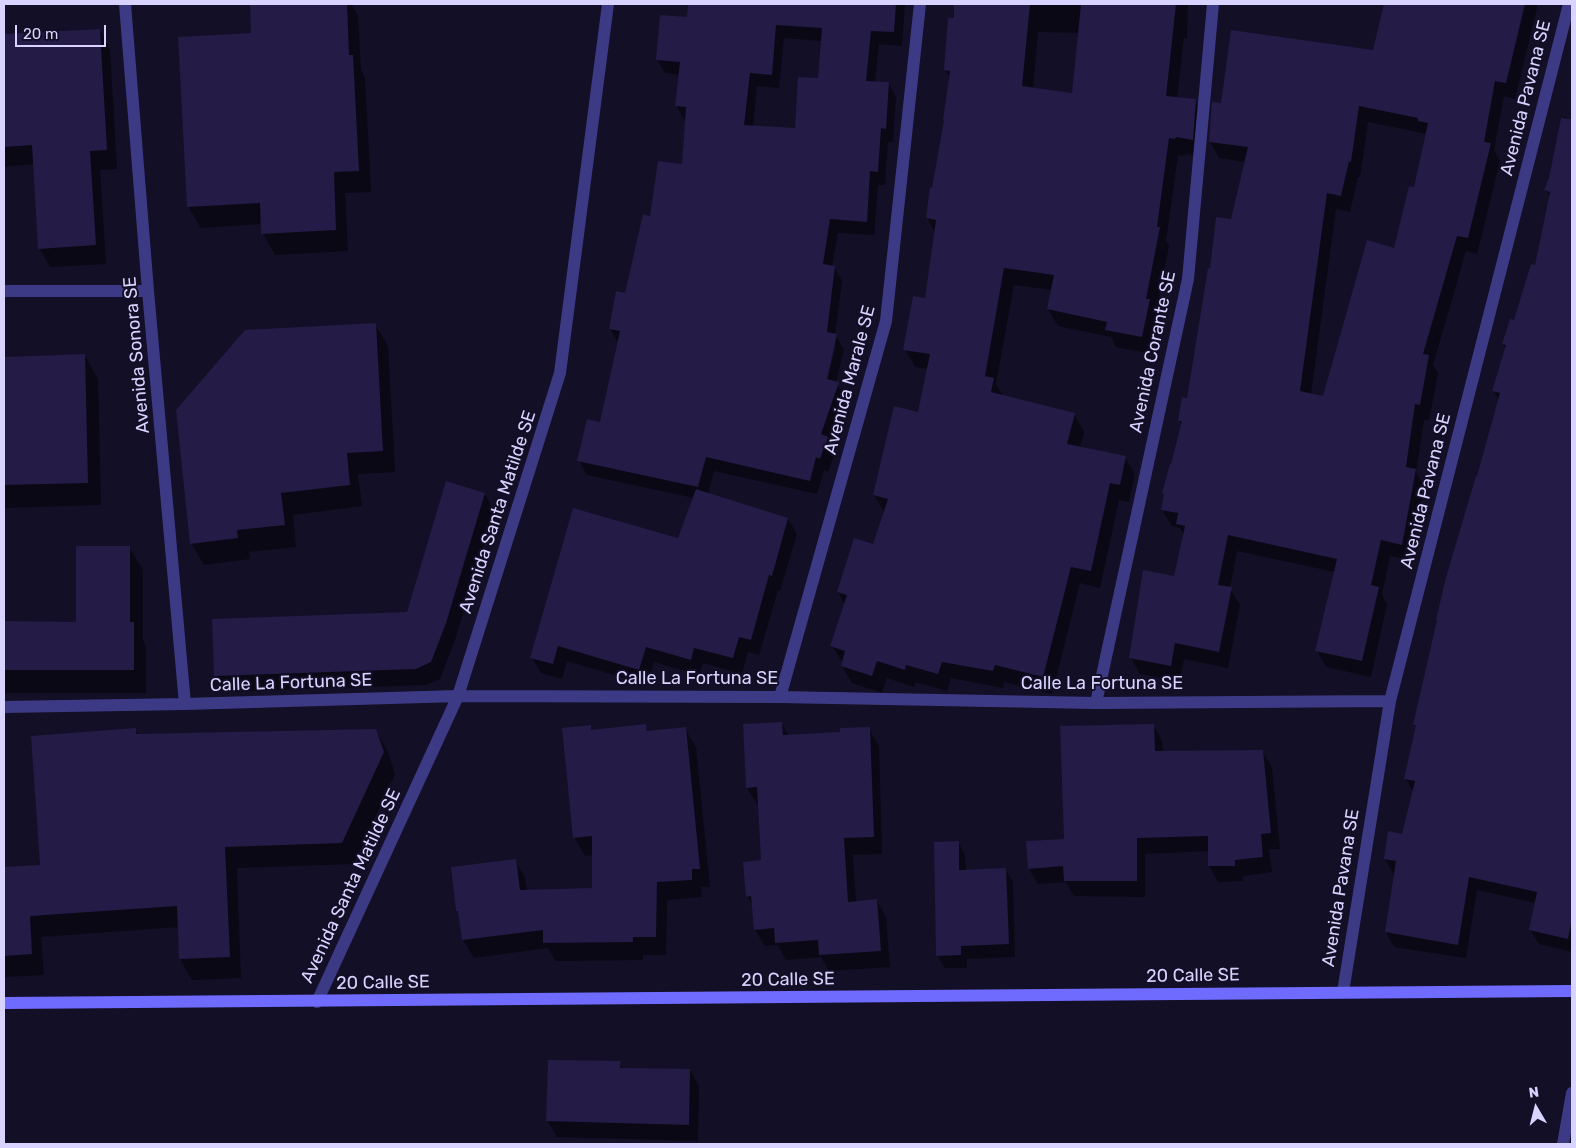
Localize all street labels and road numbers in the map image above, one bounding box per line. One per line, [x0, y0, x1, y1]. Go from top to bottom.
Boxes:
street label: Avenida Pavana SE [1496, 18, 1556, 178]
street label: Avenida Corante SE [1125, 269, 1181, 435]
street label: Avenida Sonora SE [119, 276, 155, 434]
street label: Avenida Marale SE [820, 303, 880, 457]
street label: Avenida Santa Matilde SE [455, 408, 541, 616]
street label: Avenida Pavana SE [1396, 411, 1456, 571]
street label: Calle La Fortuna SE [616, 668, 778, 690]
street label: Calle La Fortuna SE [209, 669, 373, 697]
street label: Calle La Fortuna SE [1021, 673, 1183, 695]
street label: Avenida Santa Matilde SE [296, 785, 406, 987]
street label: Avenida Pavana SE [1318, 808, 1364, 968]
street label: 20 Calle SE [1146, 964, 1240, 988]
street label: 20 Calle SE [741, 968, 835, 992]
street label: 20 Calle SE [336, 971, 430, 995]

